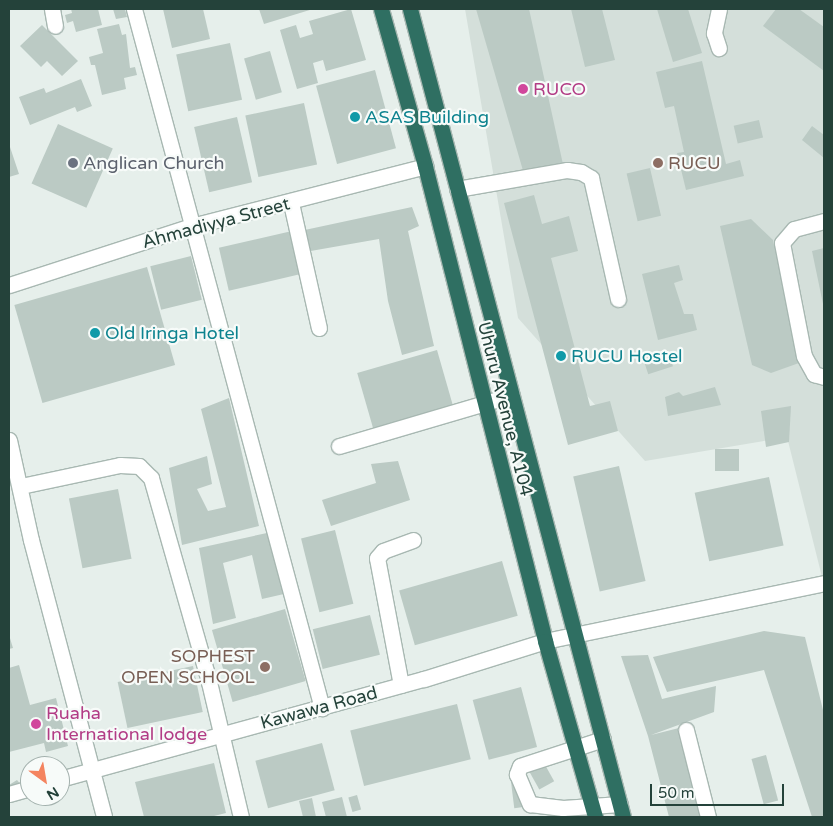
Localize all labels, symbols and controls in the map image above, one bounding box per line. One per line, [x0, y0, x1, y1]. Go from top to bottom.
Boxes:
place label: RUCO [533, 78, 586, 100]
marker: RUCO [517, 83, 529, 95]
place label: ASAS Building [365, 106, 489, 128]
marker: ASAS Building [349, 111, 361, 123]
place label: Anglican Church [83, 152, 224, 174]
place label: RUCU [668, 152, 721, 174]
marker: Anglican Church [67, 157, 79, 169]
marker: RUCU [652, 157, 664, 169]
street label: Ahmadiyya Street [140, 193, 292, 253]
street label: Uhuru Avenue, A104 [473, 320, 537, 498]
place label: Old Iringa Hotel [105, 322, 239, 344]
marker: Old Iringa Hotel [89, 327, 101, 339]
place label: RUCU Hostel [571, 345, 683, 367]
marker: RUCU Hostel [555, 350, 567, 362]
place label: SOPHEST OPEN SCHOOL [121, 646, 255, 689]
marker: SOPHEST OPEN SCHOOL [259, 661, 271, 673]
street label: Kawawa Road [258, 682, 380, 734]
place label: Ruaha International lodge [46, 703, 207, 746]
marker: Ruaha International lodge [30, 718, 42, 730]
north arrow [20, 756, 70, 806]
scale bar [653, 774, 787, 806]
text: N [43, 783, 62, 803]
text: 50 m [658, 784, 695, 802]

